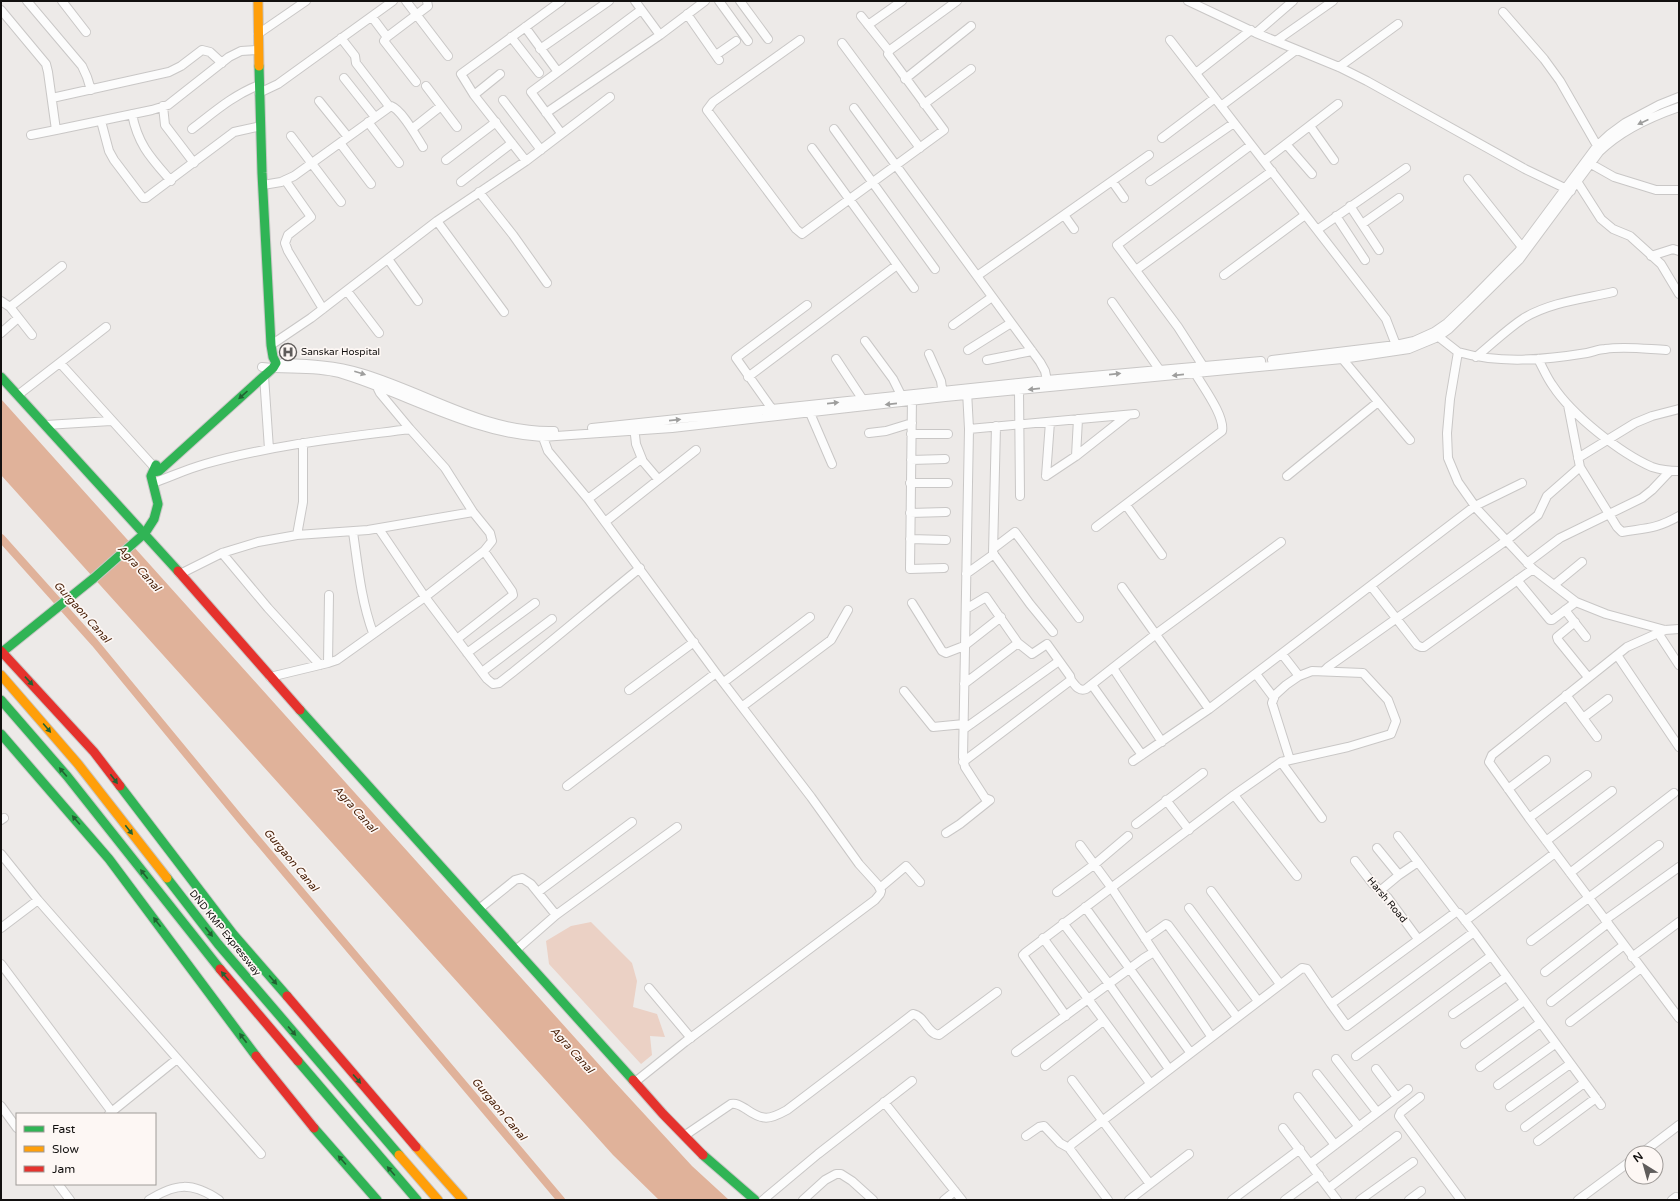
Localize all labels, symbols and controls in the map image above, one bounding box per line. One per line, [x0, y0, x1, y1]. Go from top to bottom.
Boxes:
one-way arrow [1637, 119, 1649, 125]
hospital icon: Sanskar Hospital [278, 342, 298, 362]
place label: Sanskar Hospital [301, 346, 380, 358]
one-way arrow [355, 370, 367, 376]
one-way arrow [1109, 370, 1121, 377]
one-way arrow [1172, 372, 1184, 378]
one-way arrow [1028, 386, 1040, 393]
one-way arrow [238, 391, 248, 400]
one-way arrow [826, 400, 839, 406]
one-way arrow [885, 401, 897, 407]
one-way arrow [669, 416, 681, 423]
water label: Agra Canal [115, 542, 164, 595]
water label: Gurgaon Canal [51, 579, 114, 646]
one-way arrow [24, 676, 34, 686]
one-way arrow [43, 723, 52, 733]
one-way arrow [59, 767, 68, 778]
one-way arrow [110, 773, 119, 784]
water label: Agra Canal [331, 783, 380, 836]
one-way arrow [72, 815, 81, 826]
one-way arrow [124, 824, 133, 835]
water label: Gurgaon Canal [261, 826, 322, 895]
one-way arrow [140, 869, 148, 880]
street label: Harsh Road [1365, 875, 1409, 925]
street label: DND KMP Expressway [187, 888, 264, 979]
one-way arrow [153, 917, 161, 928]
one-way arrow [204, 927, 213, 938]
one-way arrow [221, 970, 230, 981]
one-way arrow [268, 975, 277, 985]
water label: Agra Canal [548, 1024, 597, 1077]
one-way arrow [288, 1026, 297, 1037]
one-way arrow [239, 1032, 247, 1043]
one-way arrow [353, 1073, 362, 1084]
water label: Gurgaon Canal [469, 1075, 530, 1144]
legend [16, 1113, 156, 1185]
text: Fast [52, 1122, 76, 1136]
text: Slow [52, 1142, 79, 1156]
north arrow [1624, 1145, 1664, 1185]
text: N [1631, 1150, 1646, 1165]
one-way arrow [338, 1155, 347, 1166]
text: Jam [52, 1162, 75, 1176]
one-way arrow [387, 1165, 396, 1176]

